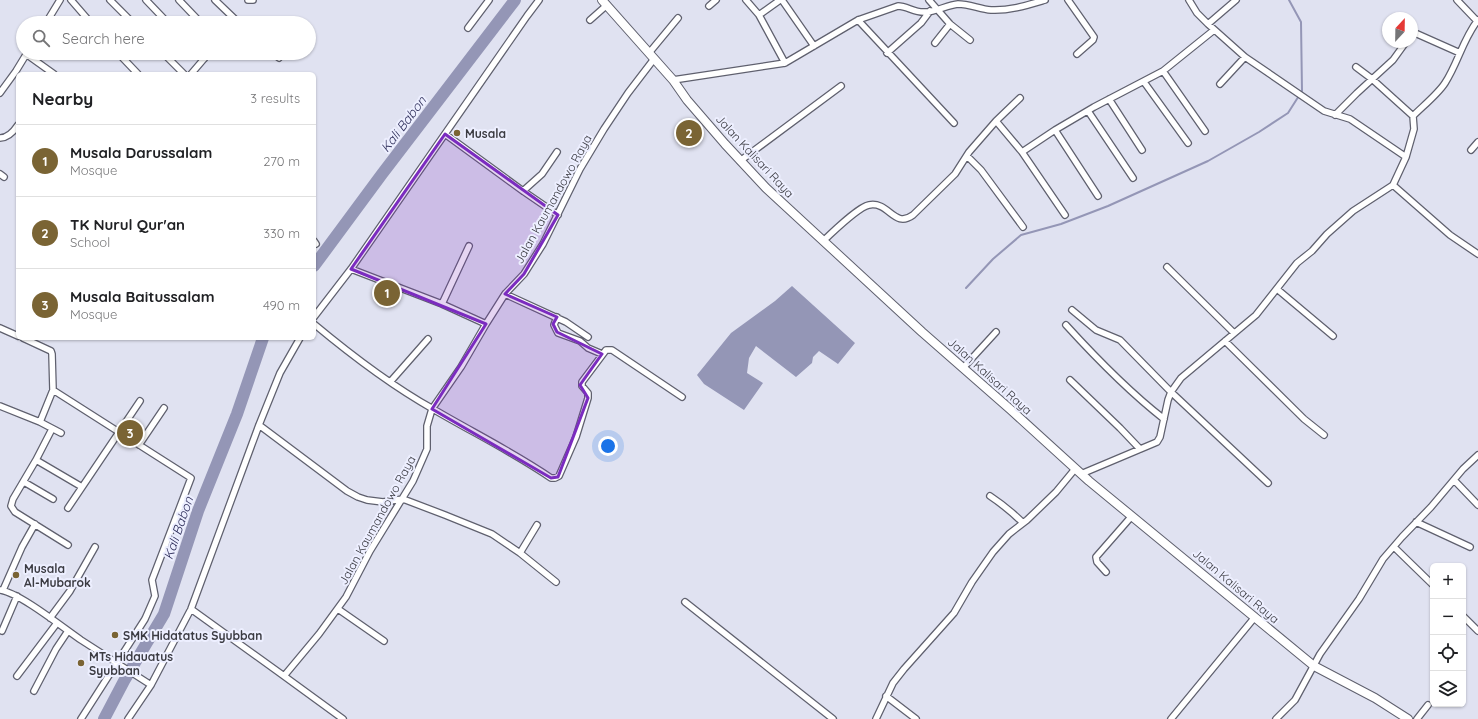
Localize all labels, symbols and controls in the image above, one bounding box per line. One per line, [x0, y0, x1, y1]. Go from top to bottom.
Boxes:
north arrow [1382, 12, 1418, 48]
search box [16, 16, 316, 60]
icon: search [30, 27, 52, 49]
text: Search here [62, 29, 145, 48]
text: Nearby [32, 88, 93, 109]
text: 3 results [250, 90, 300, 106]
water label: Kali Babon [377, 93, 429, 155]
street label: Jalan Kalisari Raya [713, 111, 797, 201]
pin: 2 [676, 118, 702, 148]
place label: Musala [465, 126, 506, 141]
marker: Musala [452, 128, 462, 138]
street label: Jalan Kaumandowo Raya [511, 132, 595, 266]
text: Musala Darussalam [70, 143, 212, 162]
text: 1 [42, 153, 48, 169]
text: 270 m [263, 153, 300, 169]
text: Mosque [70, 162, 117, 178]
text: TK Nurul Qur'an [70, 215, 185, 234]
text: 2 [41, 225, 49, 241]
text: 330 m [263, 225, 300, 241]
text: School [70, 234, 110, 250]
pin: 1 [374, 278, 400, 308]
text: Musala Baitussalam [70, 287, 215, 306]
text: 3 [42, 297, 48, 313]
text: 490 m [263, 297, 300, 313]
text: Mosque [70, 306, 117, 322]
street label: Jalan Kalisari Raya [945, 334, 1035, 418]
pin: 3 [117, 418, 143, 448]
your location [598, 436, 618, 456]
street label: Jalan Kaumandowo Raya [335, 453, 419, 587]
water label: Kali Babon [160, 494, 196, 562]
street label: Jalan Kalisari Raya [1190, 546, 1282, 626]
place label: Musala Al-Mubarok [24, 561, 91, 590]
map controls [1430, 563, 1466, 707]
button: + [1430, 563, 1466, 599]
marker: Musala Al-Mubarok [11, 570, 21, 580]
button: − [1430, 599, 1466, 635]
place label: SMK Hidatatus Syubban [123, 628, 262, 643]
marker: SMK Hidatatus Syubban [110, 630, 120, 640]
button: locate [1430, 635, 1466, 671]
place label: MTs Hidauatus Syubban [89, 649, 173, 678]
marker: MTs Hidauatus Syubban [76, 658, 86, 668]
button: layers [1430, 671, 1466, 707]

